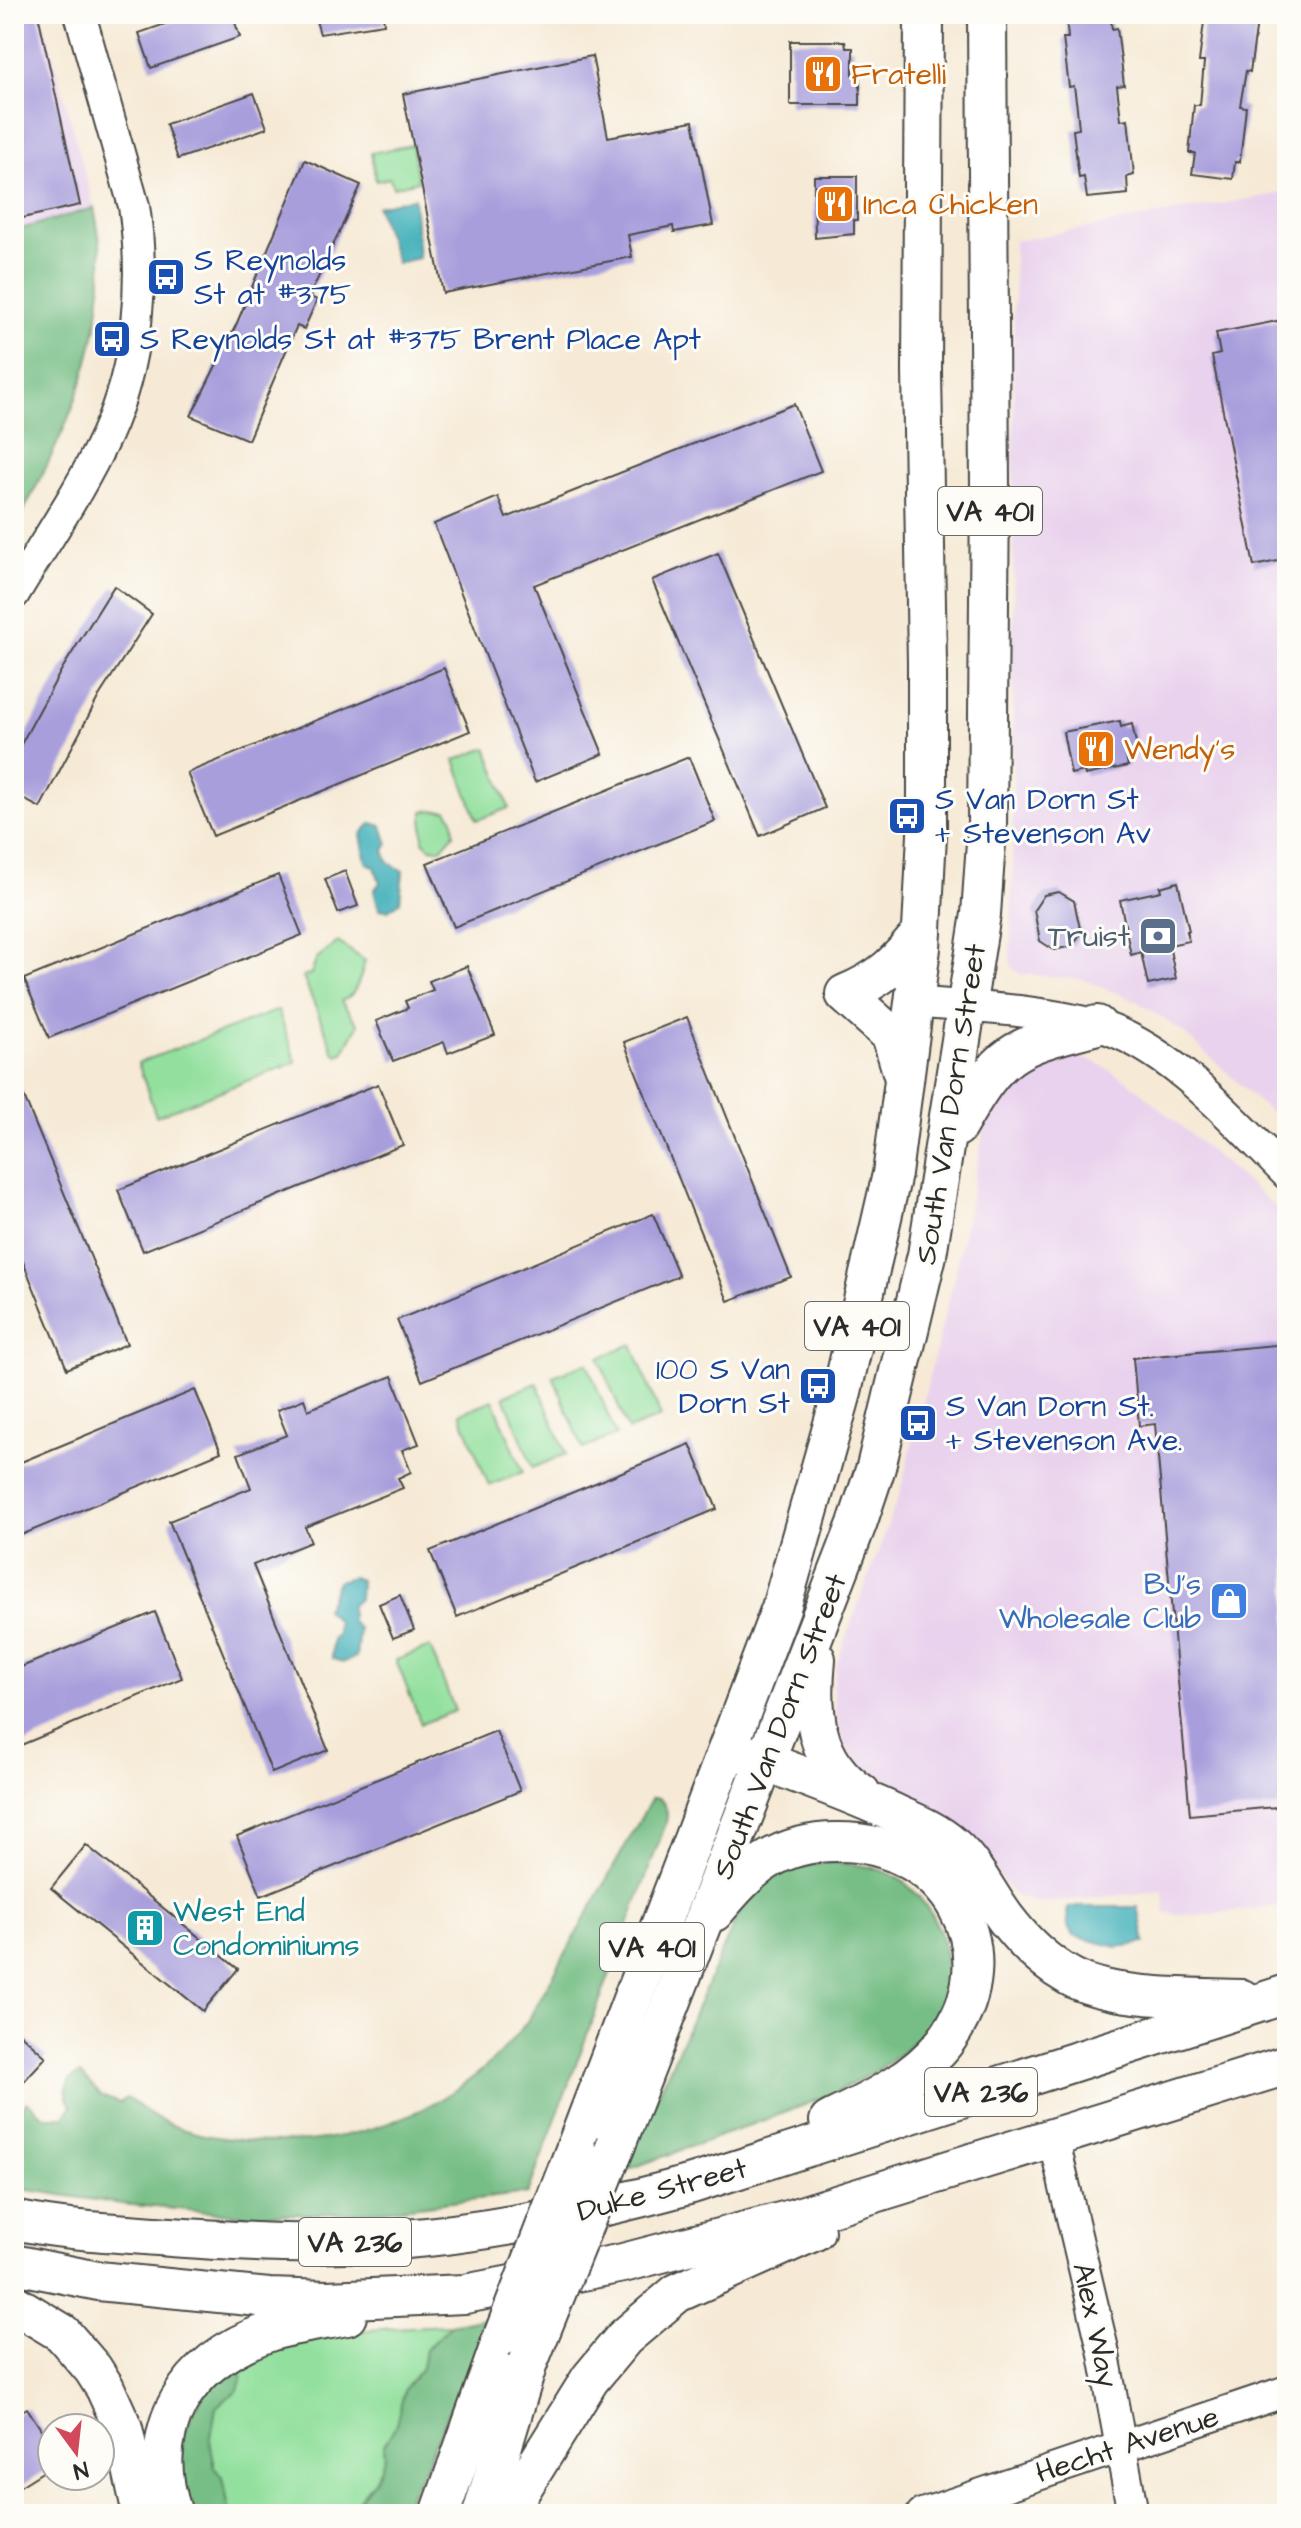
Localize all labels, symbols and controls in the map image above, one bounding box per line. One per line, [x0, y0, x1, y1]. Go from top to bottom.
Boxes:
restaurant icon: Fratelli [802, 53, 844, 95]
place label: Fratelli [851, 54, 946, 96]
restaurant icon: Inca Chicken [814, 183, 856, 225]
place label: Inca Chicken [863, 184, 1038, 226]
place label: S Reynolds St at #375 [194, 240, 351, 316]
bus stop icon: S Reynolds St at #375 [145, 256, 187, 298]
bus stop icon: S Reynolds St at #375 Brent Place Apt [91, 318, 133, 360]
place label: S Reynolds St at #375 Brent Place Apt [140, 319, 701, 362]
road number: VA 401 [938, 487, 1042, 535]
restaurant icon: Wendy's [1075, 728, 1117, 770]
place label: Wendy's [1124, 729, 1235, 772]
place label: S Van Dorn St + Stevenson Av [935, 779, 1151, 855]
bus stop icon: S Van Dorn St + Stevenson Av [886, 795, 928, 837]
bank icon: Truist [1137, 915, 1179, 957]
place label: Truist [1048, 916, 1130, 958]
street label: South Van Dorn Street [905, 941, 997, 1267]
road number: VA 401 [805, 1302, 909, 1350]
place label: 100 S Van Dorn St [656, 1349, 790, 1425]
bus stop icon: 100 S Van Dorn St [797, 1365, 839, 1407]
place label: S Van Dorn St. + Stevenson Ave. [946, 1386, 1182, 1462]
bus stop icon: S Van Dorn St. + Stevenson Ave. [897, 1402, 939, 1444]
place label: BJ's Wholesale Club [999, 1564, 1201, 1640]
street label: South Van Dorn Street [702, 1568, 858, 1885]
shop icon: BJ's Wholesale Club [1208, 1580, 1250, 1622]
place label: West End Condominiums [173, 1891, 359, 1967]
building icon: West End Condominiums [124, 1907, 166, 1949]
road number: VA 401 [600, 1923, 704, 1971]
road number: VA 236 [925, 2068, 1037, 2116]
street label: Duke Street [573, 2147, 752, 2233]
road number: VA 236 [299, 2218, 411, 2266]
street label: Alex Way [1060, 2259, 1129, 2392]
street label: Hecht Avenue [1031, 2396, 1224, 2494]
north arrow [36, 2412, 116, 2492]
text: N [70, 2453, 91, 2487]

